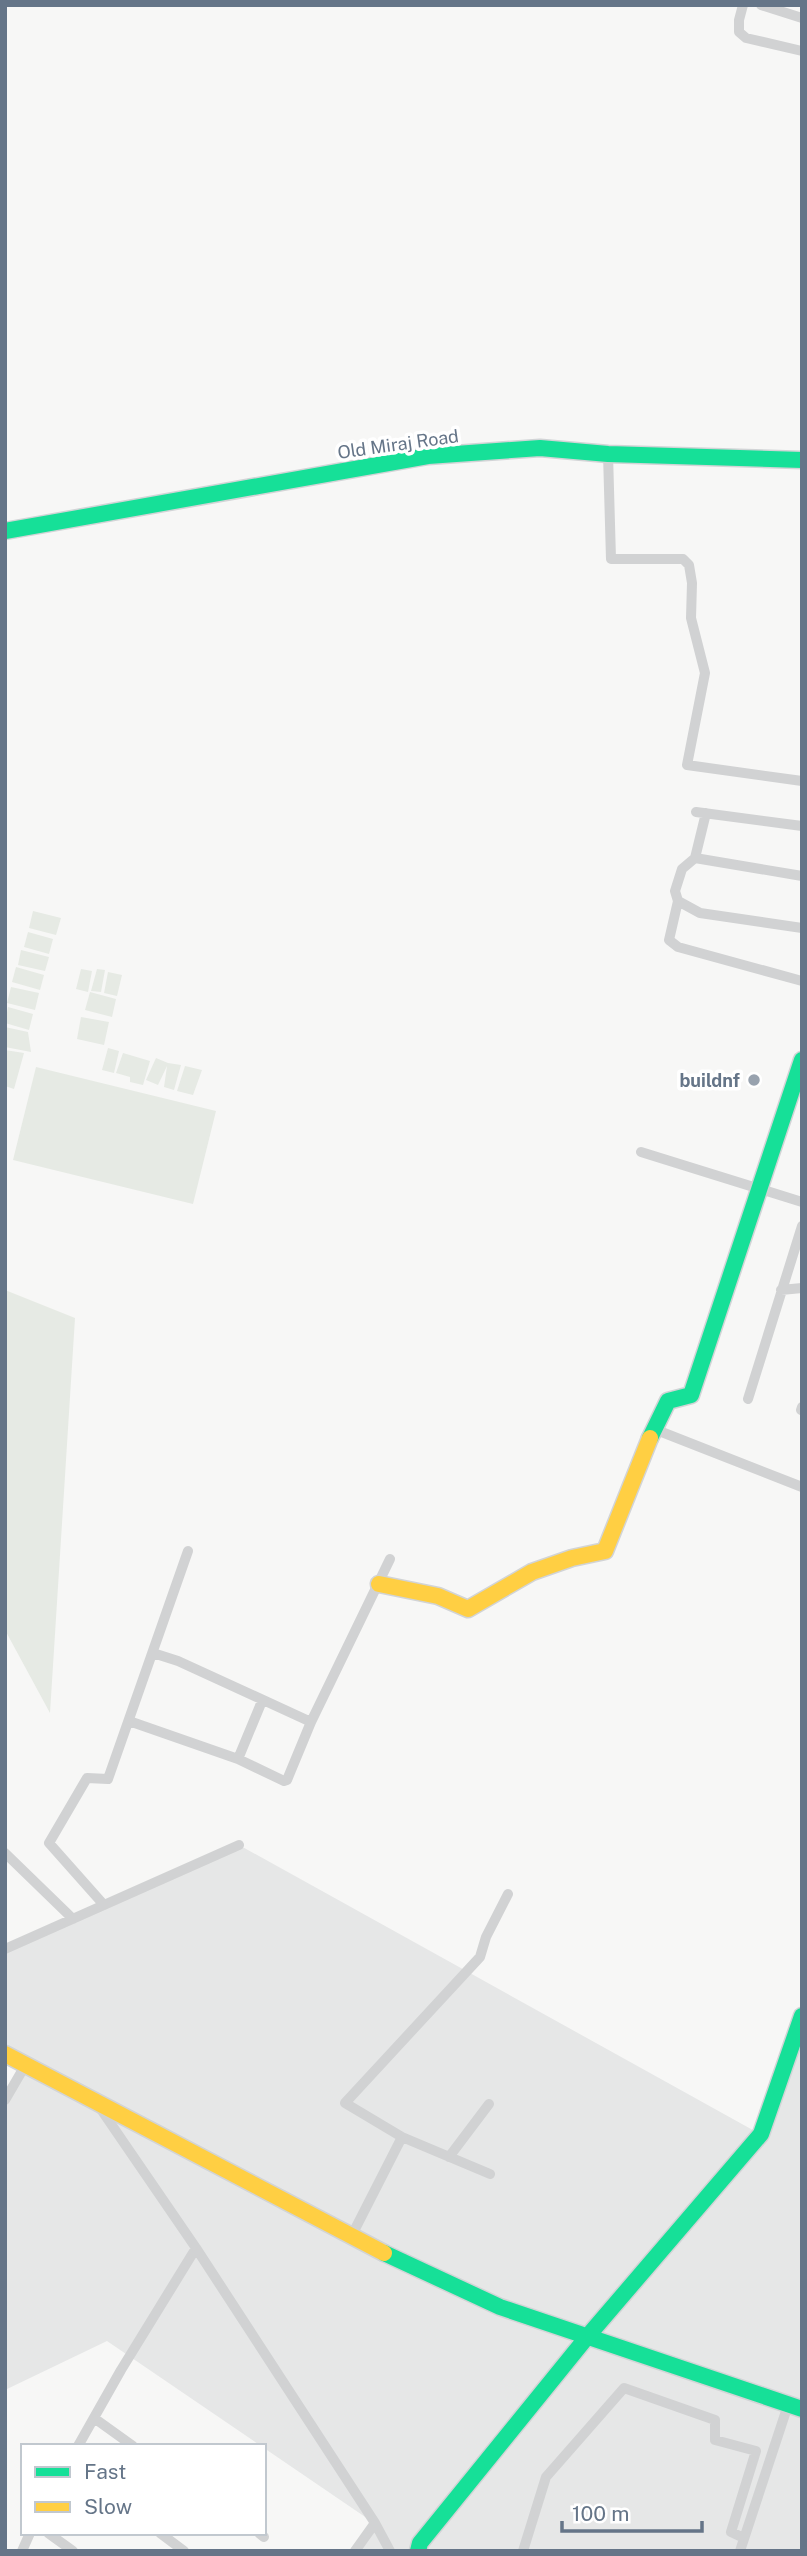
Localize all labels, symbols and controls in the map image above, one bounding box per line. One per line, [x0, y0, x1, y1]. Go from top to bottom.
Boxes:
street label: Old Miraj Road [336, 425, 460, 463]
place label: buildnf [679, 1070, 740, 1091]
marker: buildnf [746, 1072, 762, 1088]
legend [21, 2444, 266, 2535]
text: Fast [84, 2459, 126, 2484]
scale bar [562, 2490, 702, 2534]
text: Slow [84, 2494, 132, 2519]
text: 100 m [572, 2501, 629, 2526]

